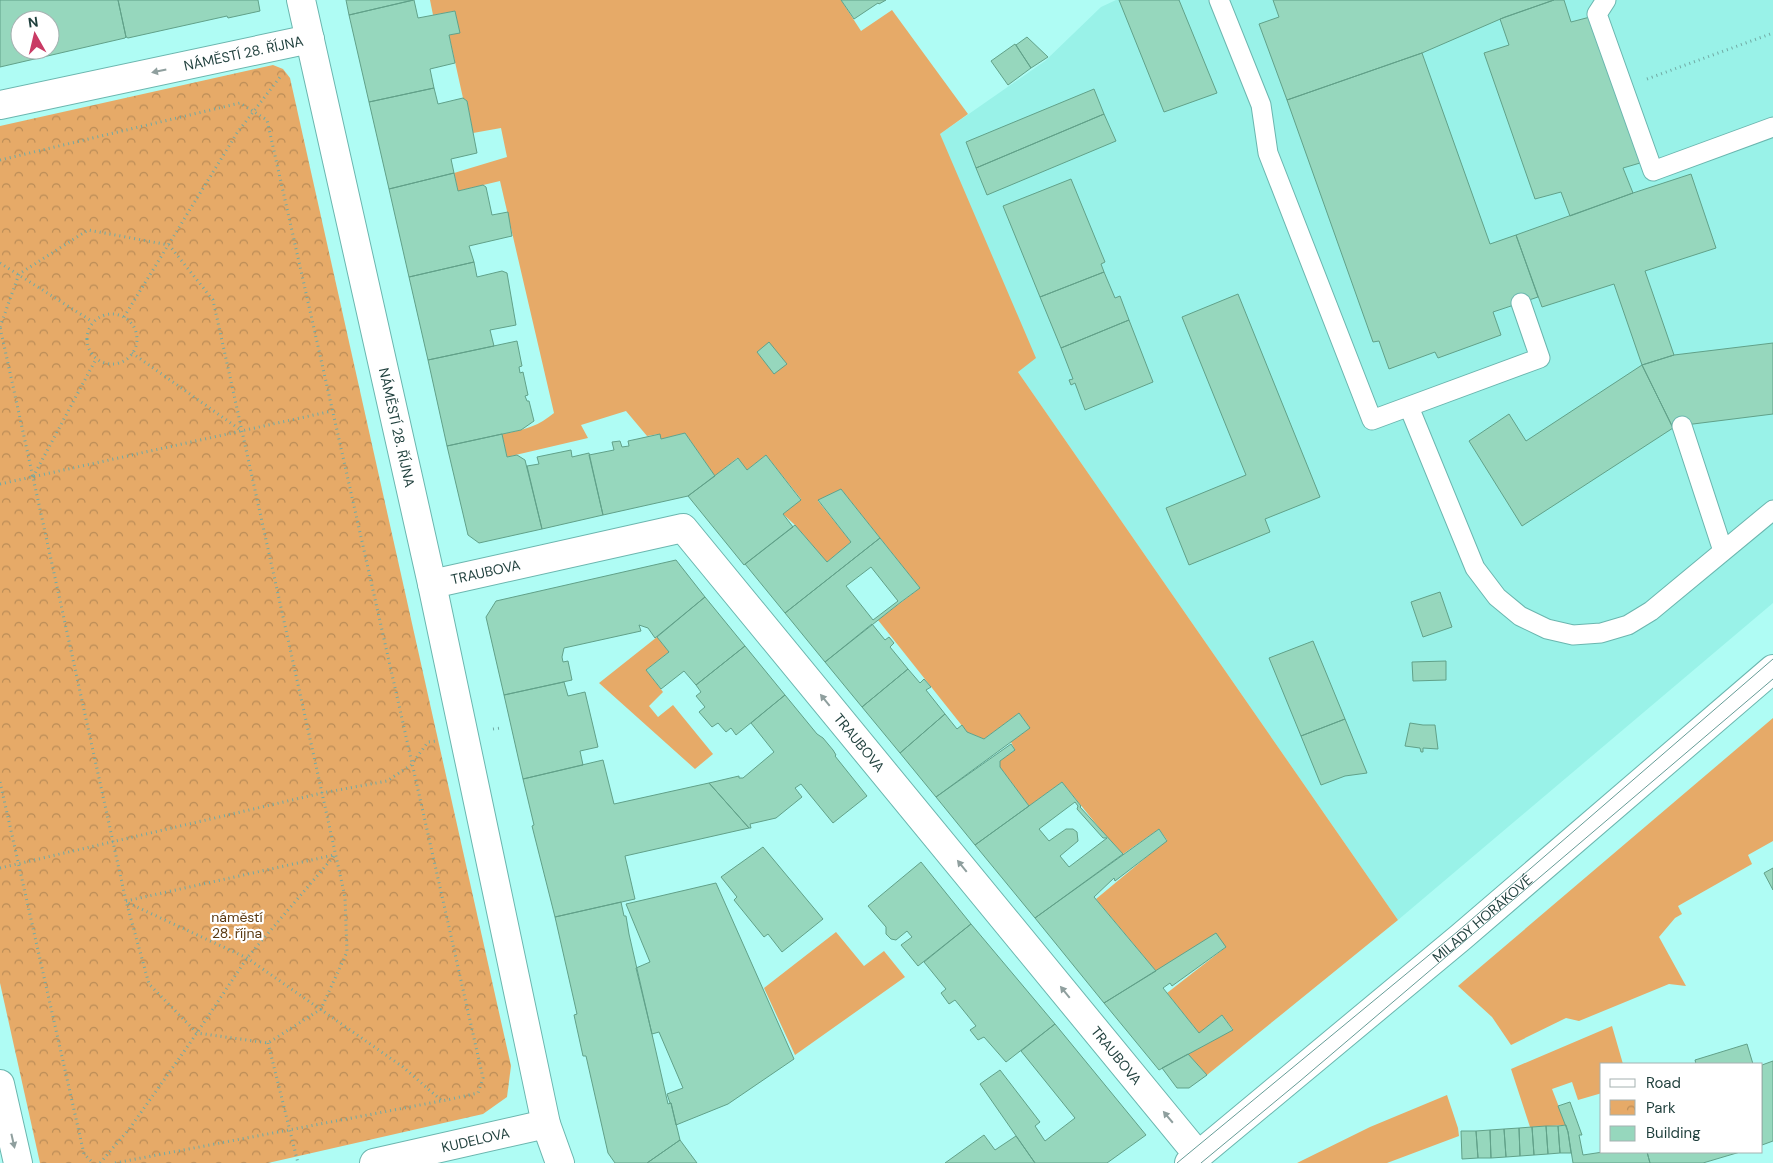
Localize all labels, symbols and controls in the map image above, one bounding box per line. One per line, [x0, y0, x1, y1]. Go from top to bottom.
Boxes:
north arrow [10, 10, 60, 60]
text: N [27, 13, 40, 32]
street label: NÁMĚSTÍ 28. ŘÍJNA [182, 32, 305, 75]
one-way arrow [151, 68, 167, 76]
street label: NÁMĚSTÍ 28. ŘÍJNA [375, 366, 419, 489]
street label: TRAUBOVA [449, 556, 522, 588]
one-way arrow [819, 694, 830, 707]
street label: TRAUBOVA [830, 710, 889, 776]
one-way arrow [956, 860, 967, 873]
street label: MILADY HORÁKOVÉ [1429, 871, 1536, 966]
park label: náměstí 28. října [211, 908, 264, 942]
one-way arrow [1059, 985, 1070, 998]
street label: TRAUBOVA [1087, 1023, 1146, 1089]
legend [1600, 1063, 1763, 1153]
text: Road [1646, 1073, 1681, 1093]
text: Park [1646, 1098, 1676, 1118]
one-way arrow [1163, 1111, 1174, 1124]
text: Building [1646, 1123, 1701, 1143]
street label: KUDELOVA [440, 1124, 511, 1156]
one-way arrow [9, 1133, 17, 1148]

